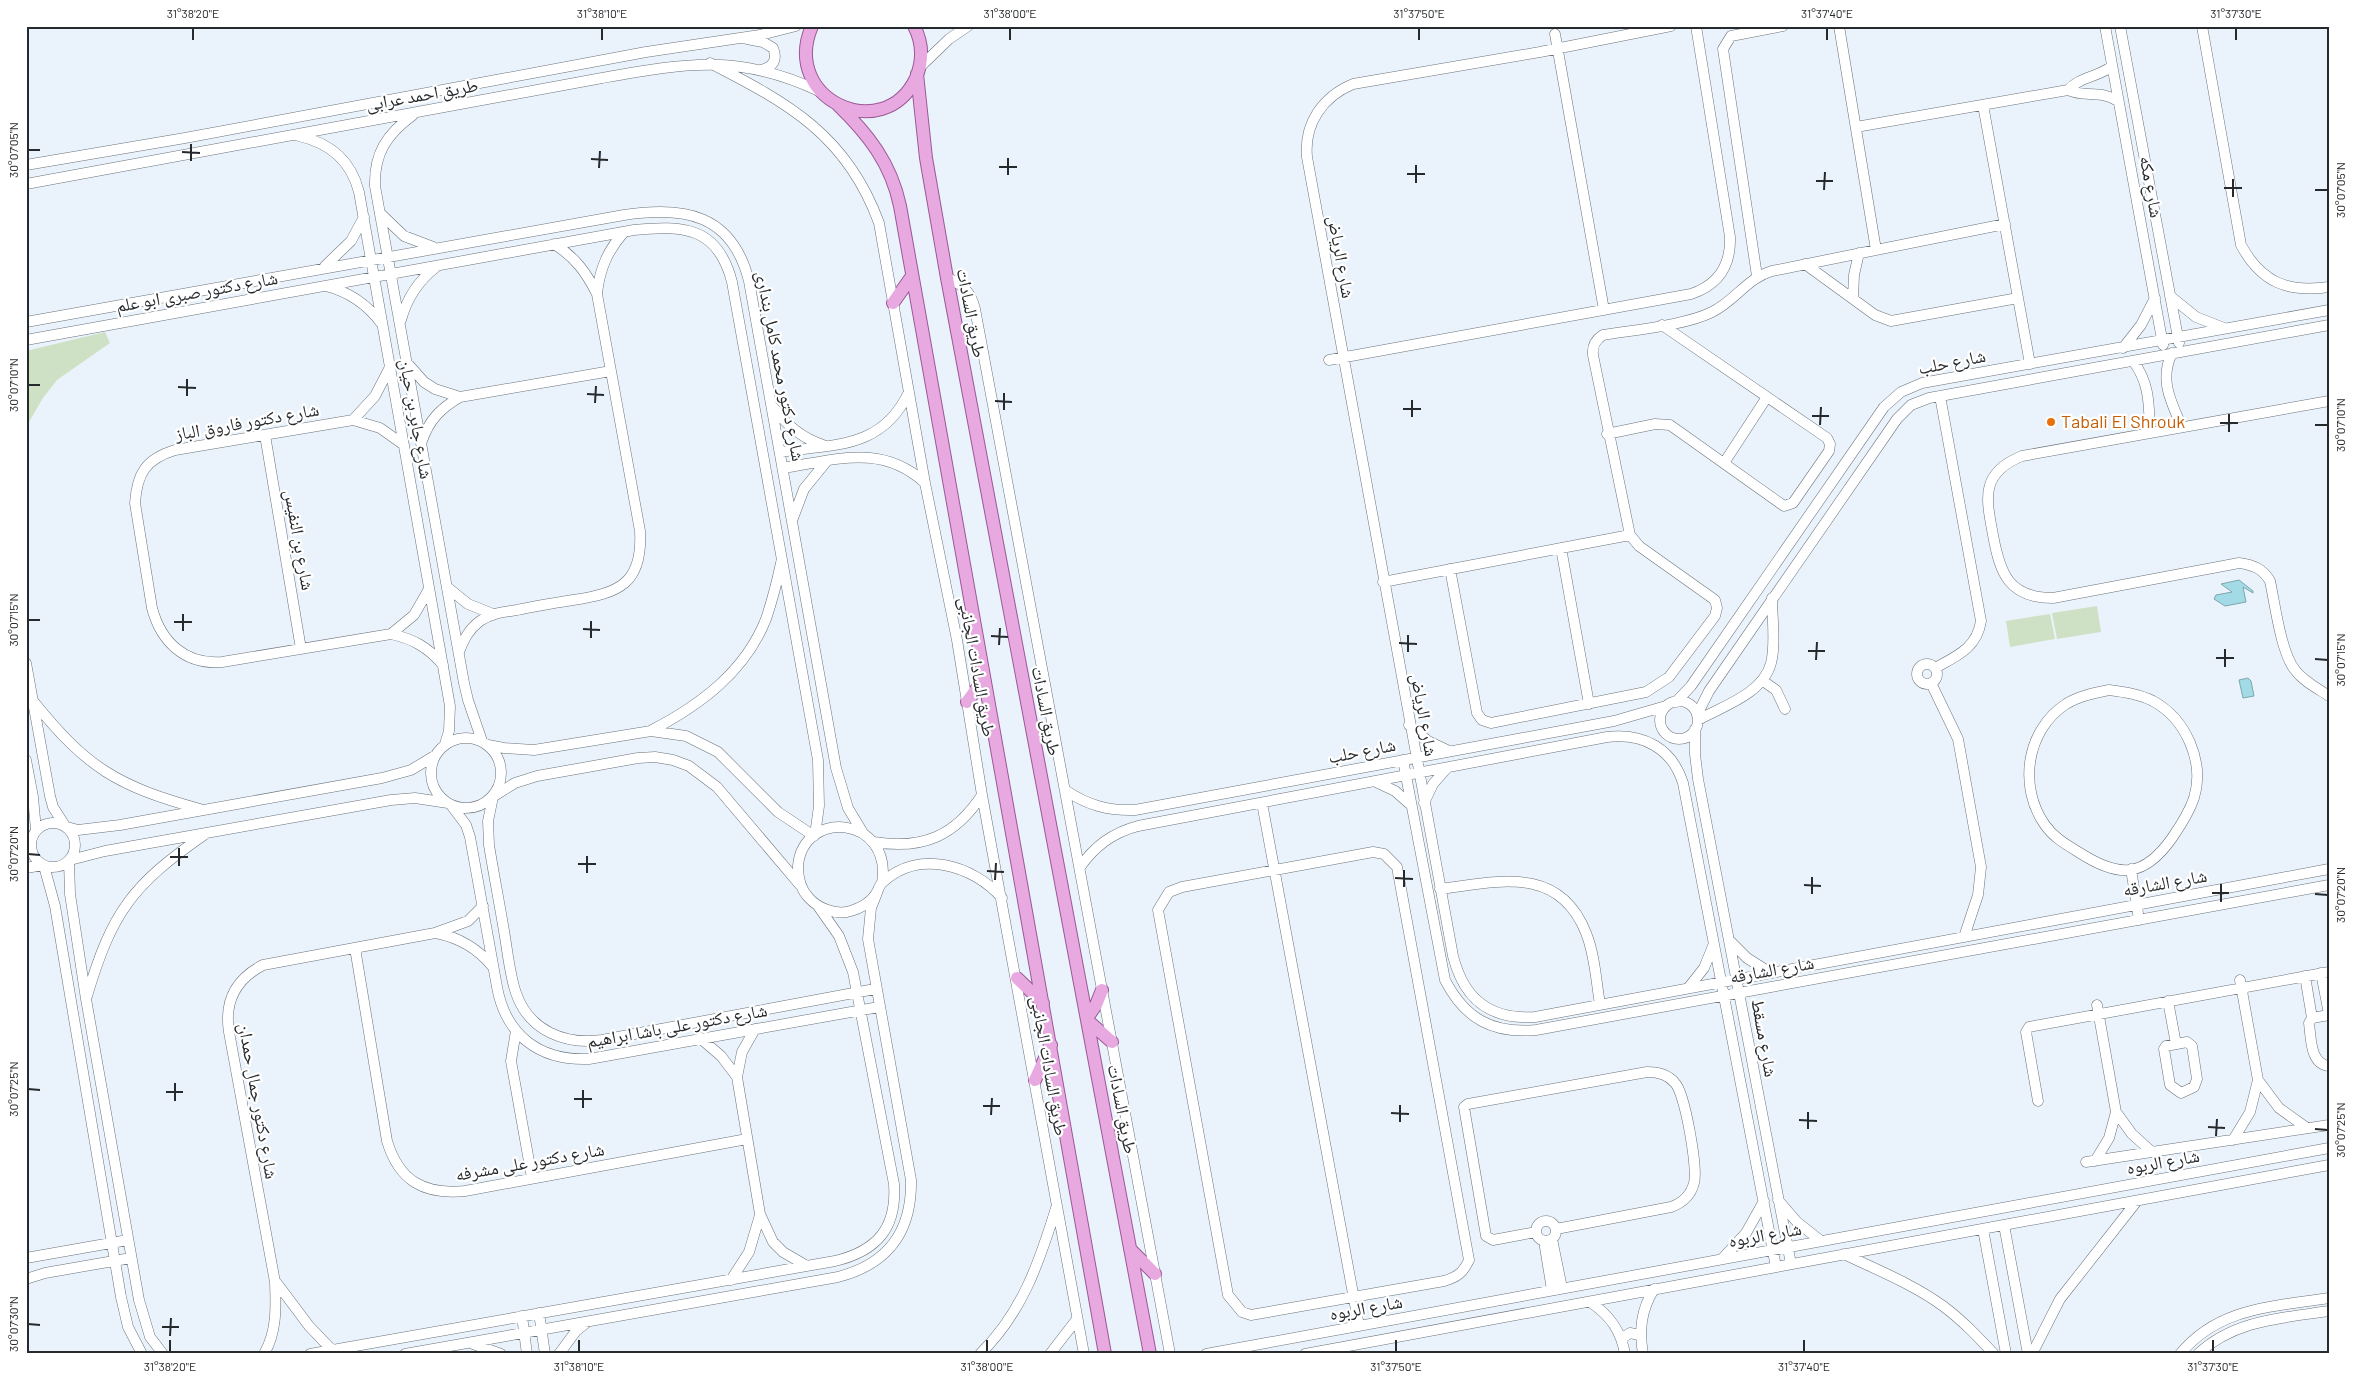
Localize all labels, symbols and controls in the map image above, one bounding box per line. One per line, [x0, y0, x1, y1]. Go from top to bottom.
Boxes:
text: 31°38'20"E [167, 6, 219, 20]
text: 31°38'10"E [577, 6, 627, 20]
text: 31°38'00"E [984, 6, 1036, 20]
text: 31°37'50"E [1393, 6, 1445, 20]
text: 31°37'40"E [1801, 6, 1853, 20]
text: 31°37'30"E [2210, 6, 2262, 20]
street label: طريق احمد عرابى [364, 73, 480, 116]
text: 30°07'05"N [6, 122, 20, 178]
street label: شارع مكه [2135, 154, 2168, 220]
text: 30°07'05"N [2333, 162, 2347, 218]
street label: شارع الرياض [1323, 214, 1360, 300]
street label: شارع دكتور صبرى ابو علم [114, 266, 280, 318]
street label: طريق السادات [952, 266, 991, 360]
street label: شارع دكتور محمد كامل بندارى [751, 269, 810, 463]
street label: شارع حلب [1916, 344, 1988, 379]
street label: شارع جابر بن حيان [395, 357, 438, 481]
text: 30°07'10"N [6, 358, 20, 412]
street label: شارع دكتور فاروق الباز [172, 398, 321, 446]
text: 30°07'10"N [2333, 398, 2347, 452]
place label: Tabali El Shrouk [2061, 410, 2185, 432]
marker: Tabali El Shrouk [2045, 416, 2057, 428]
street label: شارع بن النفيس [279, 488, 320, 592]
text: 30°07'15"N [6, 593, 20, 647]
street label: طريق السادات الجانبى [954, 595, 1001, 739]
text: 30°07'15"N [2333, 633, 2347, 687]
street label: طريق السادات [1027, 664, 1066, 758]
street label: شارع الرياض [1406, 672, 1443, 758]
street label: شارع حلب [1326, 733, 1398, 768]
text: 30°07'20"N [6, 826, 20, 882]
street label: شارع الشارقه [2121, 864, 2209, 901]
text: 30°07'20"N [2333, 867, 2347, 923]
street label: شارع الشارقه [1728, 951, 1816, 988]
street label: طريق السادات الجانبى [1026, 994, 1073, 1138]
street label: شارع مسقط [1746, 997, 1783, 1079]
street label: شارع دكتور على باشا ابراهيم [585, 998, 769, 1054]
street label: شارع دكتور جمال حمدان [233, 1021, 284, 1181]
text: 30°07'25"N [6, 1061, 20, 1117]
street label: طريق السادات [1103, 1062, 1142, 1156]
text: 30°07'25"N [2333, 1102, 2347, 1158]
street label: شارع دكتور على مشرفه [454, 1137, 606, 1186]
street label: شارع الربوه [2125, 1144, 2201, 1179]
street label: شارع الربوه [1727, 1217, 1803, 1252]
street label: شارع الربوه [1328, 1290, 1404, 1325]
text: 30°07'30"N [6, 1296, 20, 1352]
text: 31°38'20"E [144, 1359, 196, 1373]
text: 31°38'10"E [554, 1359, 604, 1373]
text: 31°38'00"E [961, 1359, 1013, 1373]
text: 31°37'50"E [1370, 1359, 1422, 1373]
text: 31°37'40"E [1778, 1359, 1830, 1373]
text: 31°37'30"E [2187, 1359, 2239, 1373]

